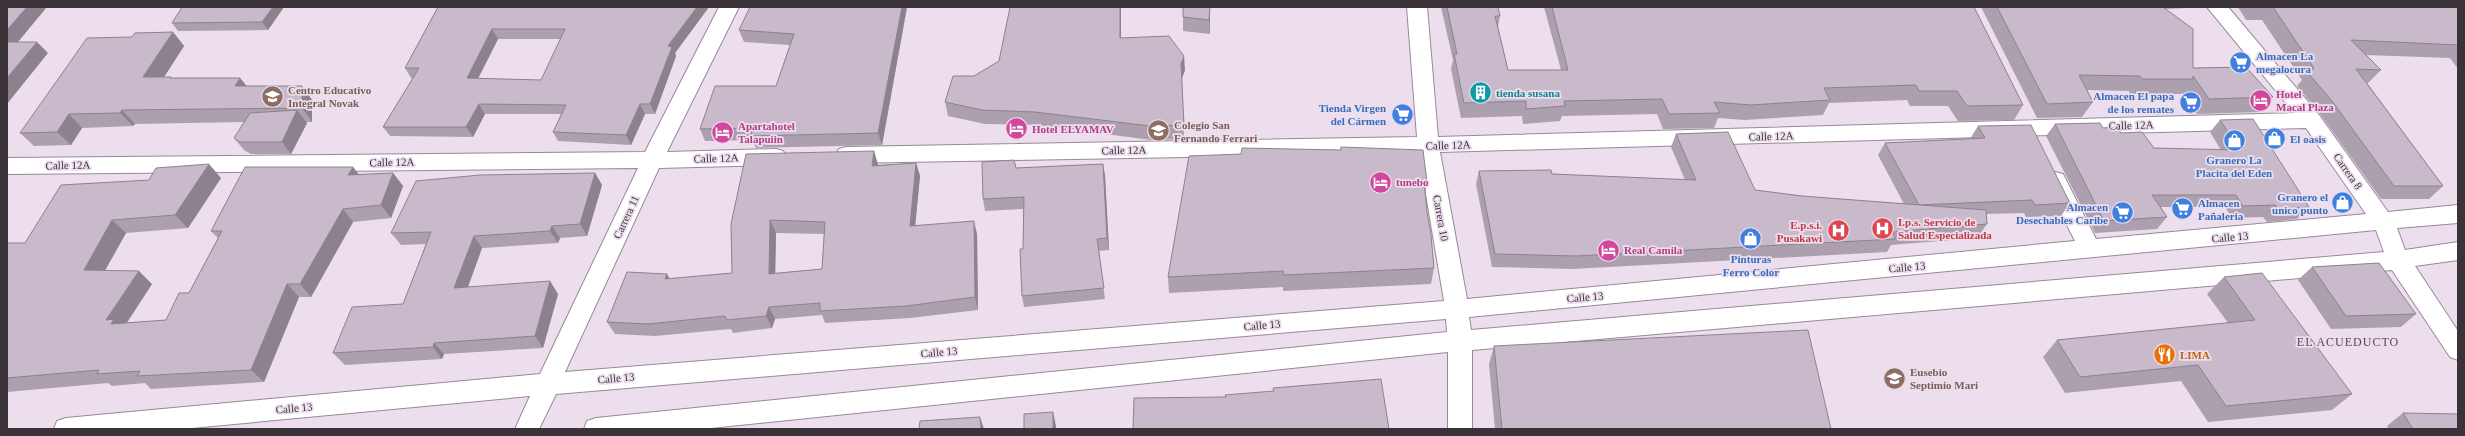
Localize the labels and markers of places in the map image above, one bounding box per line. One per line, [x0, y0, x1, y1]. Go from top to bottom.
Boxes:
supermarket icon: Almacen La megalocura [2227, 49, 2253, 75]
place label: Almacen La megalocura [2256, 50, 2314, 75]
building icon: tienda susana [1468, 80, 1494, 106]
school or university icon: Centro Educativo Integral Novak [259, 83, 285, 109]
place label: Centro Educativo Integral Novak [288, 84, 372, 109]
place label: tienda susana [1496, 87, 1560, 99]
hotel icon: Hotel Macal Plaza [2247, 87, 2273, 113]
place label: Hotel Macal Plaza [2276, 88, 2334, 113]
supermarket icon: Almacen El papa de los remates [2177, 89, 2203, 115]
place label: Almacen El papa de los remates [2093, 90, 2175, 115]
supermarket icon: Tienda Virgen del Cármen [1389, 101, 1415, 127]
place label: Tienda Virgen del Cármen [1319, 102, 1386, 127]
hotel icon: Hotel ELYAMAV [1004, 116, 1030, 142]
school or university icon: Colegio San Fernando Ferrari [1145, 118, 1171, 144]
hotel icon: Apartahotel Talapuiin [710, 119, 736, 145]
place label: Colegio San Fernando Ferrari [1174, 119, 1257, 144]
place label: Apartahotel Talapuiin [738, 120, 795, 145]
place label: Hotel ELYAMAV [1032, 123, 1114, 135]
shop icon: El oasis [2262, 126, 2288, 152]
shop icon: Granero La Placita del Eden [2221, 127, 2247, 153]
place label: El oasis [2290, 133, 2326, 145]
place label: Granero La Placita del Eden [2196, 154, 2272, 179]
hotel icon: tunebo [1368, 169, 1394, 195]
place label: tunebo [1396, 176, 1429, 188]
shop icon: Granero el unico punto [2330, 190, 2356, 216]
place label: Granero el unico punto [2272, 191, 2328, 216]
supermarket icon: Almacen Pañaleria [2169, 196, 2195, 222]
place label: Almacen Pañaleria [2198, 197, 2244, 222]
supermarket icon: Almacen Desechables Caribe [2110, 200, 2136, 226]
place label: Almacen Desechables Caribe [2016, 201, 2108, 226]
hospital icon: I.p.s. Servicio de Salud Especializada [1870, 215, 1896, 241]
place label: I.p.s. Servicio de Salud Especializada [1898, 216, 1992, 241]
hospital icon: E.p.s.i. Pusakawi [1825, 218, 1851, 244]
place label: E.p.s.i. Pusakawi [1777, 219, 1822, 244]
shop icon: Pinturas Ferro Color [1738, 226, 1764, 252]
hotel icon: Real Camila [1595, 237, 1621, 263]
place label: Real Camila [1624, 244, 1683, 256]
place label: Pinturas Ferro Color [1723, 253, 1779, 278]
restaurant icon: LIMA [2152, 342, 2178, 368]
place label: LIMA [2180, 349, 2210, 361]
school or university icon: Eusebio Septimio Mari [1882, 365, 1908, 391]
place label: Eusebio Septimio Mari [1910, 366, 1978, 391]

